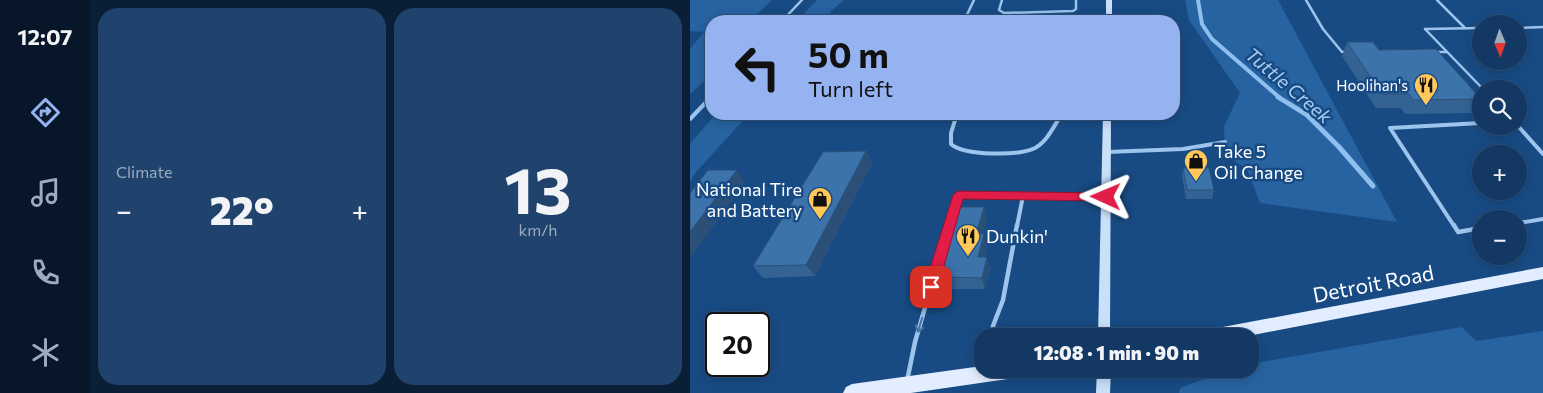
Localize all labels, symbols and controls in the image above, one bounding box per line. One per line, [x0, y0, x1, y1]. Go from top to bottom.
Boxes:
north arrow [1472, 15, 1528, 70]
map controls [1472, 15, 1527, 265]
text: 12:07 [18, 23, 72, 50]
text: 50 m [808, 32, 889, 75]
icon: left [725, 35, 790, 100]
water label: Tuttle Creek [1241, 42, 1337, 128]
restaurant icon: Hoolihan's [1413, 72, 1439, 106]
text: Turn left [808, 75, 893, 102]
place label: Hoolihan's [1336, 76, 1408, 94]
button: search [1472, 80, 1527, 135]
icon: directions [28, 95, 63, 130]
place label: Take 5 Oil Change [1214, 140, 1303, 183]
button: + [1472, 145, 1527, 200]
text: 13 [504, 148, 572, 227]
shop icon: Take 5 Oil Change [1183, 148, 1209, 182]
text: Climate [116, 162, 172, 181]
position arrow [1079, 170, 1131, 222]
icon: music [28, 175, 63, 210]
place label: National Tire and Battery [696, 178, 802, 221]
text: 22° [210, 186, 274, 233]
shop icon: National Tire and Battery [807, 186, 833, 220]
text: − [116, 193, 132, 227]
text: + [352, 193, 368, 227]
button: − [1472, 210, 1527, 265]
text: km/h [519, 220, 557, 239]
restaurant icon: Dunkin' [955, 223, 981, 257]
place label: Dunkin' [986, 225, 1048, 247]
icon: phone [28, 255, 63, 290]
street label: Detroit Road [1310, 259, 1436, 307]
pin [910, 266, 952, 308]
icon: arrive [917, 273, 945, 301]
speed limit sign: 20 [705, 312, 770, 377]
one-way arrow [914, 317, 924, 333]
icon: climate [28, 335, 63, 370]
text: 12:08 · 1 min · 90 m [1034, 341, 1199, 364]

